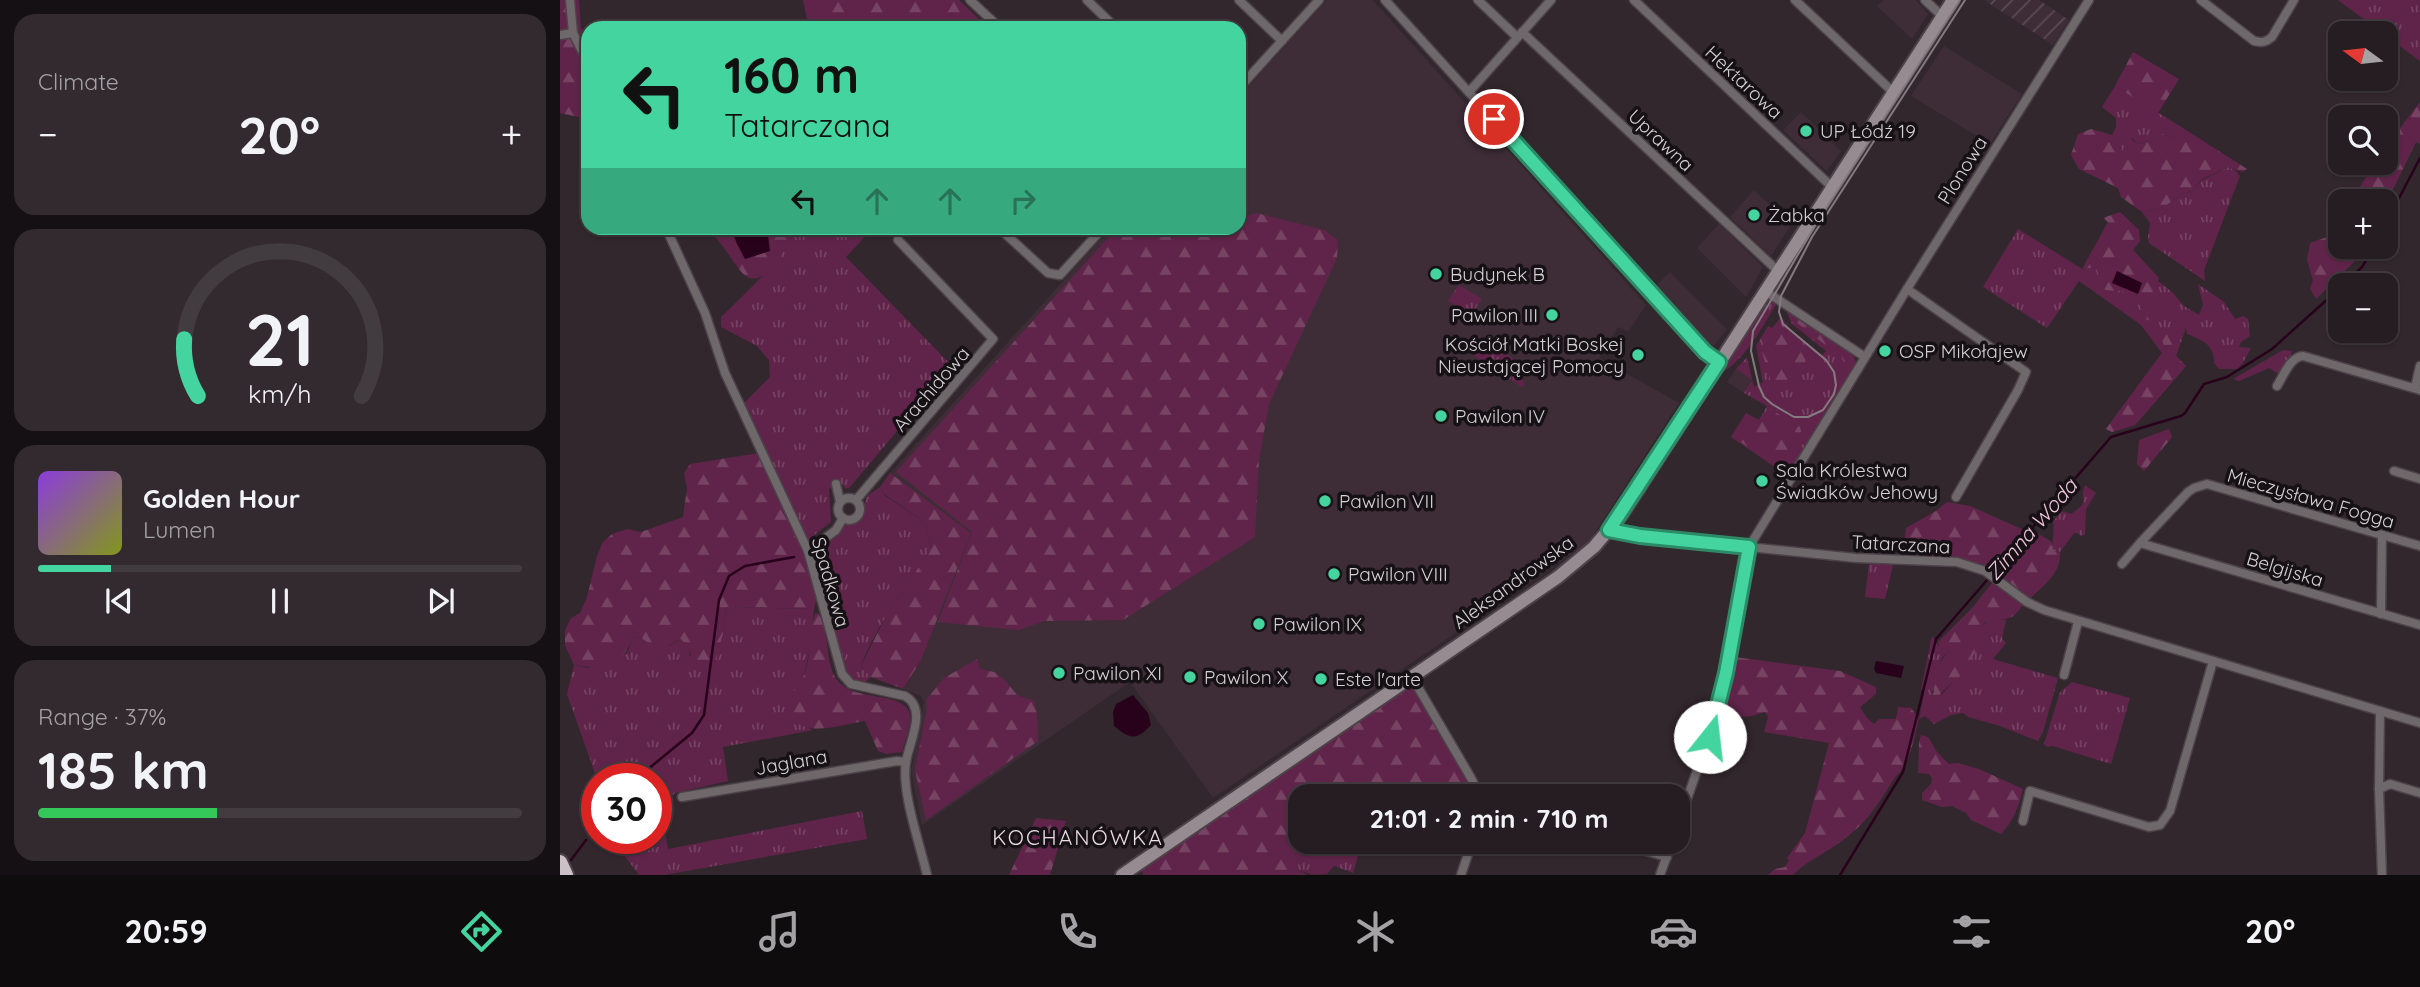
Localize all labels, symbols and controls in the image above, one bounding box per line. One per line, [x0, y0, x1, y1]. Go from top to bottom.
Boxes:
north arrow [2328, 21, 2398, 91]
map controls [2328, 21, 2398, 343]
street label: Hektarowa [1700, 40, 1788, 124]
text: 160 m [724, 44, 859, 105]
icon: left [609, 49, 700, 140]
text: Climate [38, 67, 119, 96]
pin [1464, 89, 1524, 149]
icon: arrive [1475, 100, 1513, 138]
text: 20° [238, 102, 320, 167]
street label: Uprawna [1623, 104, 1699, 176]
text: Tatarczana [724, 105, 891, 145]
button: search [2328, 105, 2398, 175]
text: − [38, 110, 58, 158]
text: + [501, 110, 522, 158]
place label: UP Łódź 19 [1820, 119, 1916, 143]
marker: UP Łódź 19 [1798, 123, 1814, 139]
street label: Plonowa [1932, 132, 1992, 208]
icon: left [785, 182, 823, 220]
icon: ahead [858, 182, 896, 220]
icon: ahead [931, 182, 969, 220]
icon: right [1004, 182, 1042, 220]
button: + [2328, 189, 2398, 259]
place label: Żabka [1768, 203, 1825, 227]
marker: Żabka [1746, 207, 1762, 223]
place label: Budynek B [1450, 262, 1545, 286]
marker: Budynek B [1428, 266, 1444, 282]
button: − [2328, 273, 2398, 343]
text: 21 [245, 293, 315, 384]
place label: Pawilon III [1451, 303, 1538, 327]
marker: Pawilon III [1544, 307, 1560, 323]
place label: Kościół Matki Boskej Nieustającej Pomocy [1438, 332, 1624, 378]
place label: OSP Mikołajew [1899, 339, 2028, 363]
street label: Arachidowa [888, 342, 974, 436]
marker: OSP Mikołajew [1877, 343, 1893, 359]
marker: Kościół Matki Boskej Nieustającej Pomocy [1630, 347, 1646, 363]
text: km/h [248, 378, 312, 409]
place label: Pawilon IV [1455, 404, 1545, 428]
marker: Pawilon IV [1433, 408, 1449, 424]
place label: Sala Królestwa Świadków Jehowy [1776, 458, 1938, 504]
street label: Mieczysława Fogga [2225, 463, 2397, 533]
water label: Zimna Woda [1980, 472, 2083, 585]
marker: Sala Królestwa Świadków Jehowy [1754, 473, 1770, 489]
text: Golden Hour [143, 482, 300, 515]
place label: Pawilon VII [1339, 489, 1434, 513]
marker: Pawilon VII [1317, 493, 1333, 509]
text: Lumen [143, 515, 216, 544]
street label: Tatarczana [1851, 529, 1951, 559]
street label: Aleksandrowska [1448, 530, 1578, 634]
street label: Spadkowa [807, 534, 855, 630]
street label: Belgijska [2244, 546, 2326, 592]
place label: Pawilon VIII [1348, 562, 1448, 586]
marker: Pawilon VIII [1326, 566, 1342, 582]
icon: previous [100, 582, 138, 620]
icon: pause [261, 582, 299, 620]
icon: next [422, 582, 460, 620]
place label: Pawilon IX [1273, 612, 1362, 636]
marker: Pawilon IX [1251, 616, 1267, 632]
place label: Pawilon XI [1073, 661, 1162, 685]
marker: Pawilon XI [1051, 665, 1067, 681]
place label: Pawilon X [1204, 665, 1288, 689]
place label: Este l'arte [1335, 667, 1421, 691]
marker: Pawilon X [1182, 669, 1198, 685]
marker: Este l'arte [1313, 671, 1329, 687]
position arrow [1673, 700, 1747, 774]
text: Range · 37% [38, 702, 166, 731]
text: 185 km [38, 737, 209, 802]
street label: Jaglana [753, 744, 829, 780]
speed limit sign: 30 [581, 763, 672, 854]
text: 21:01 · 2 min · 710 m [1369, 802, 1609, 835]
district label: KOCHANÓWKA [992, 824, 1164, 850]
icon: directions [457, 907, 506, 956]
icon: music [755, 907, 804, 956]
icon: phone [1053, 907, 1102, 956]
icon: climate [1351, 907, 1400, 956]
icon: car [1649, 907, 1698, 956]
icon: filters [1947, 907, 1996, 956]
text: 20:59 [125, 911, 208, 951]
text: 20° [2245, 911, 2295, 951]

